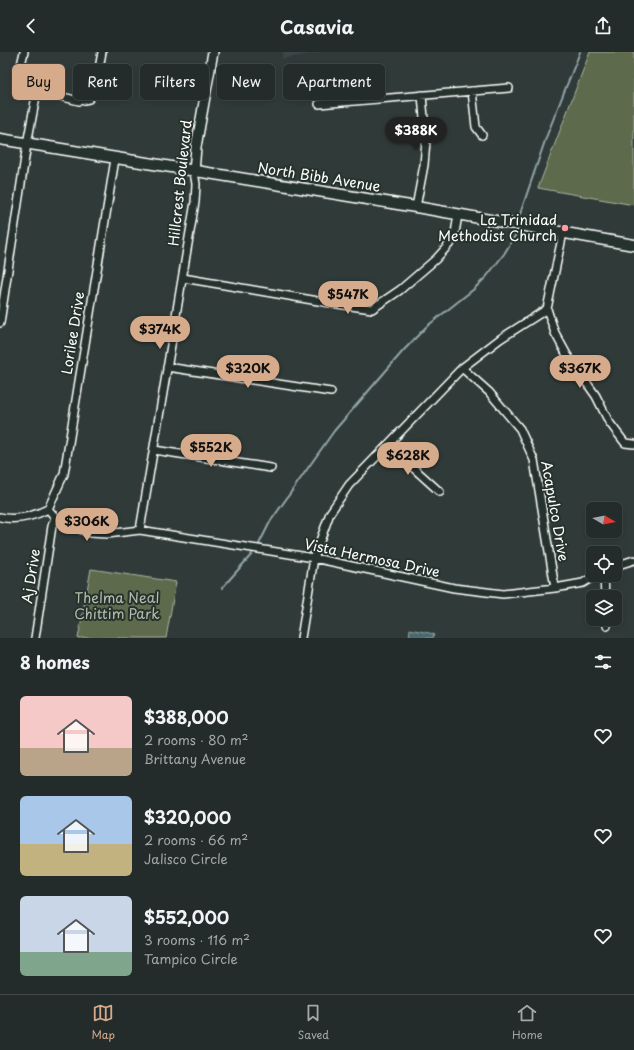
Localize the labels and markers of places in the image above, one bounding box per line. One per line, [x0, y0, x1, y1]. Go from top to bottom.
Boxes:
pin: $388K [388, 117, 444, 151]
place label: La Trinidad Methodist Church [438, 209, 557, 246]
marker: La Trinidad Methodist Church [560, 223, 570, 233]
pin: $547K [320, 281, 376, 315]
pin: $374K [132, 316, 188, 350]
pin: $320K [220, 355, 276, 389]
pin: $367K [552, 355, 608, 389]
pin: $552K [183, 434, 239, 468]
pin: $628K [380, 442, 436, 476]
pin: $306K [59, 508, 115, 542]

